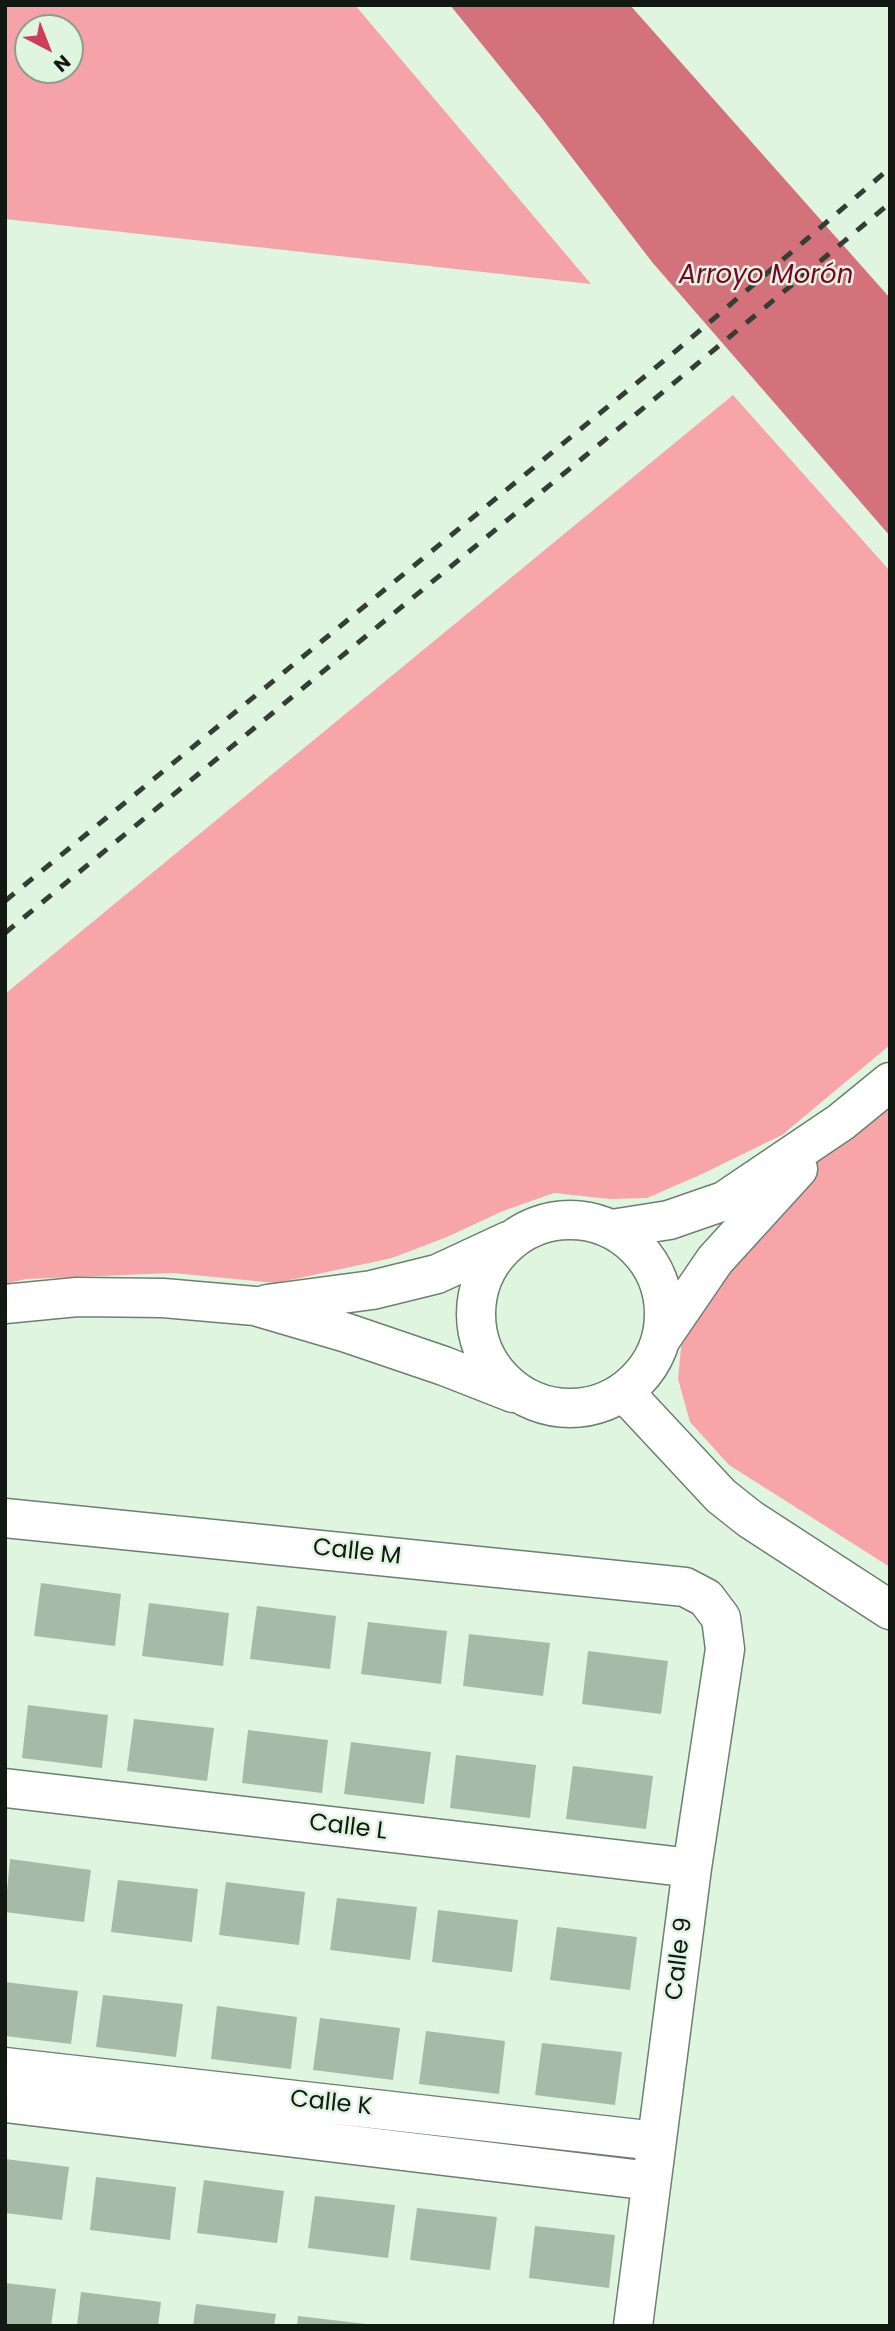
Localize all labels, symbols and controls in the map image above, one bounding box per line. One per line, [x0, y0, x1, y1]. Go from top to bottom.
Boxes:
north arrow [14, 14, 84, 84]
text: N [48, 49, 76, 78]
water label: Arroyo Morón [679, 260, 853, 292]
street label: Calle M [311, 1534, 403, 1572]
street label: Calle L [307, 1809, 389, 1847]
street label: Calle 9 [661, 1916, 699, 2002]
street label: Calle K [289, 2085, 373, 2123]

